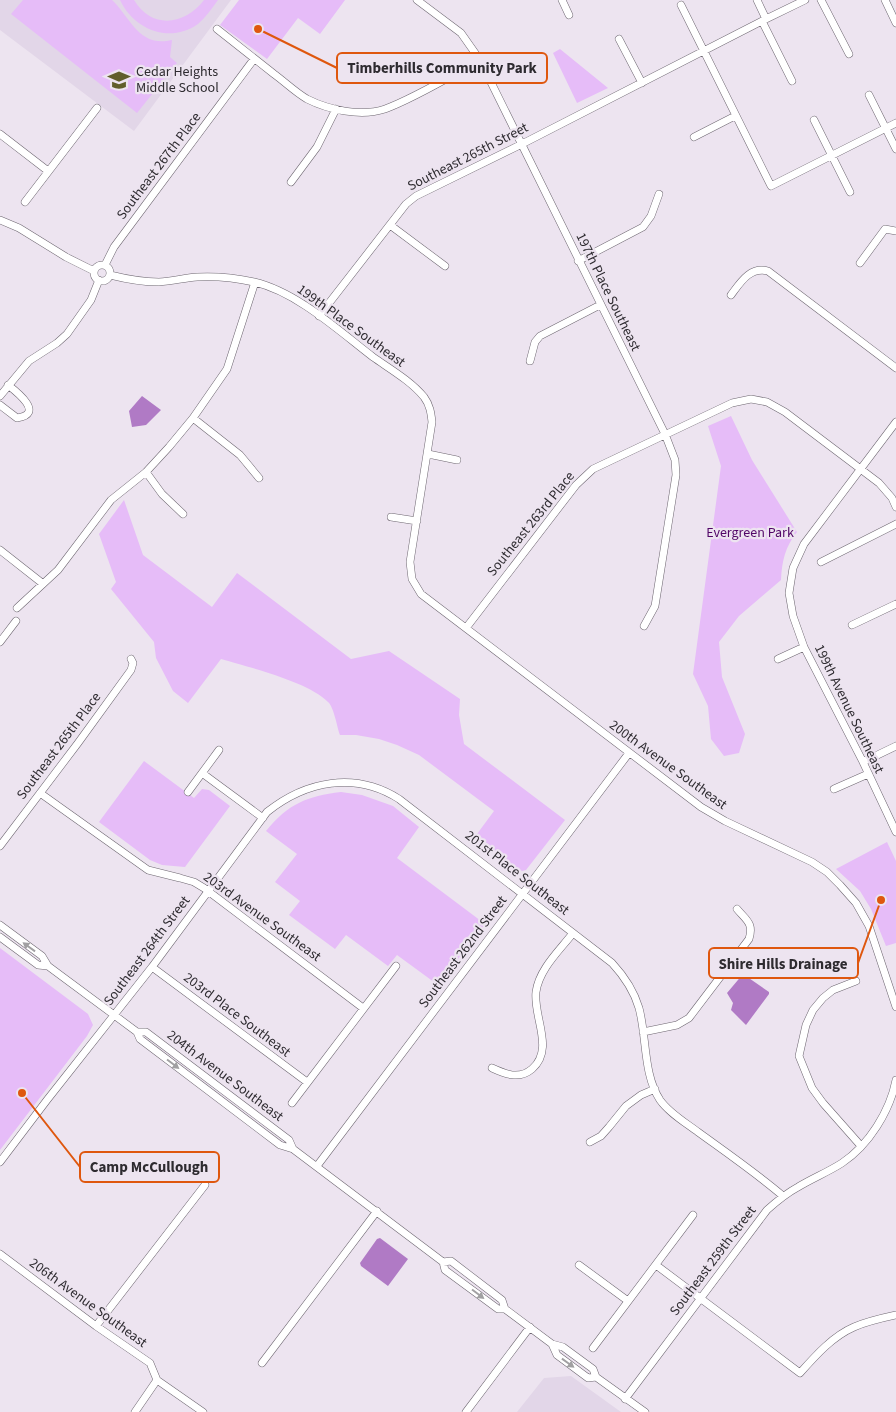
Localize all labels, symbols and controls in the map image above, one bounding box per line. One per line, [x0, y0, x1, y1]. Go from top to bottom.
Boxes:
callout: Timberhills Community Park [337, 53, 547, 83]
text: Timberhills Community Park [347, 58, 538, 79]
place label: Cedar Heights Middle School [136, 62, 219, 98]
school or university icon: Cedar Heights Middle School [106, 67, 132, 93]
street label: Southeast 267th Place [112, 108, 206, 224]
street label: Southeast 265th Street [404, 118, 532, 196]
street label: 197th Place Southeast [571, 229, 646, 355]
street label: 199th Place Southeast [293, 280, 409, 372]
street label: Southeast 263rd Place [482, 467, 580, 581]
park label: Evergreen Park [706, 523, 794, 543]
street label: 199th Avenue Southeast [809, 641, 889, 777]
street label: Southeast 265th Place [12, 688, 106, 804]
street label: 200th Avenue Southeast [605, 715, 731, 815]
street label: 201st Place Southeast [461, 826, 574, 920]
street label: 203rd Avenue Southeast [199, 867, 325, 967]
street label: Southeast 262nd Street [414, 891, 512, 1012]
street label: Southeast 264th Street [99, 892, 195, 1010]
one-way arrow [22, 942, 36, 952]
callout: Shire Hills Drainage [709, 948, 858, 978]
text: Shire Hills Drainage [718, 954, 848, 975]
street label: 203rd Place Southeast [179, 968, 295, 1062]
street label: 204th Avenue Southeast [163, 1026, 288, 1127]
one-way arrow [166, 1058, 179, 1069]
callout: Camp McCullough [80, 1152, 219, 1182]
text: Camp McCullough [90, 1157, 208, 1178]
street label: Southeast 259th Street [665, 1202, 761, 1320]
street label: 206th Avenue Southeast [25, 1253, 151, 1353]
one-way arrow [471, 1289, 485, 1299]
one-way arrow [561, 1358, 575, 1368]

